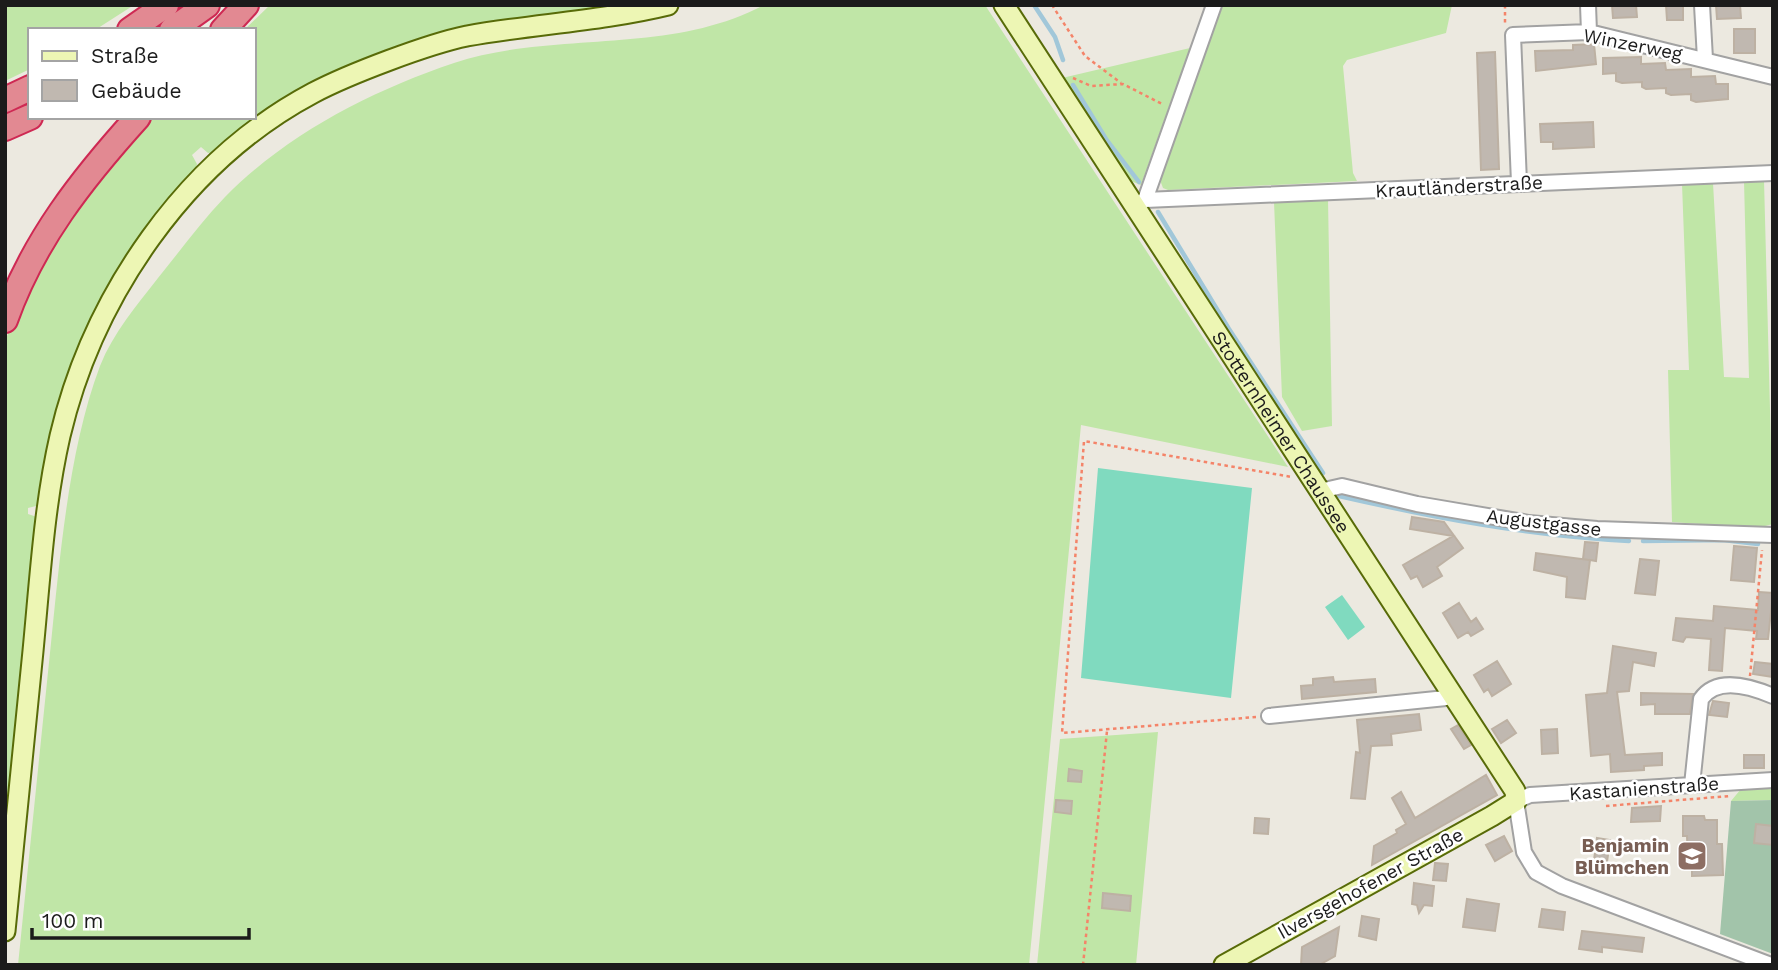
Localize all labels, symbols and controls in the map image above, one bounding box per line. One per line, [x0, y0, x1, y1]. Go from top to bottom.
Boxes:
street label: Winzerweg [1581, 24, 1685, 66]
legend [28, 28, 256, 119]
text: Straße [91, 43, 159, 68]
text: Gebäude [91, 78, 182, 103]
street label: Krautländerstraße [1375, 171, 1543, 202]
street label: Stotternheimer Chaussee [1207, 327, 1355, 537]
street label: Augustgasse [1485, 504, 1603, 541]
street label: Kastanienstraße [1568, 772, 1720, 805]
street label: Ilversgehofener Straße [1273, 823, 1467, 944]
place label: Benjamin Blümchen [1575, 834, 1669, 879]
school or university icon: Benjamin Blümchen [1675, 839, 1709, 873]
scale bar [32, 897, 248, 941]
text: 100 m [42, 908, 104, 933]

